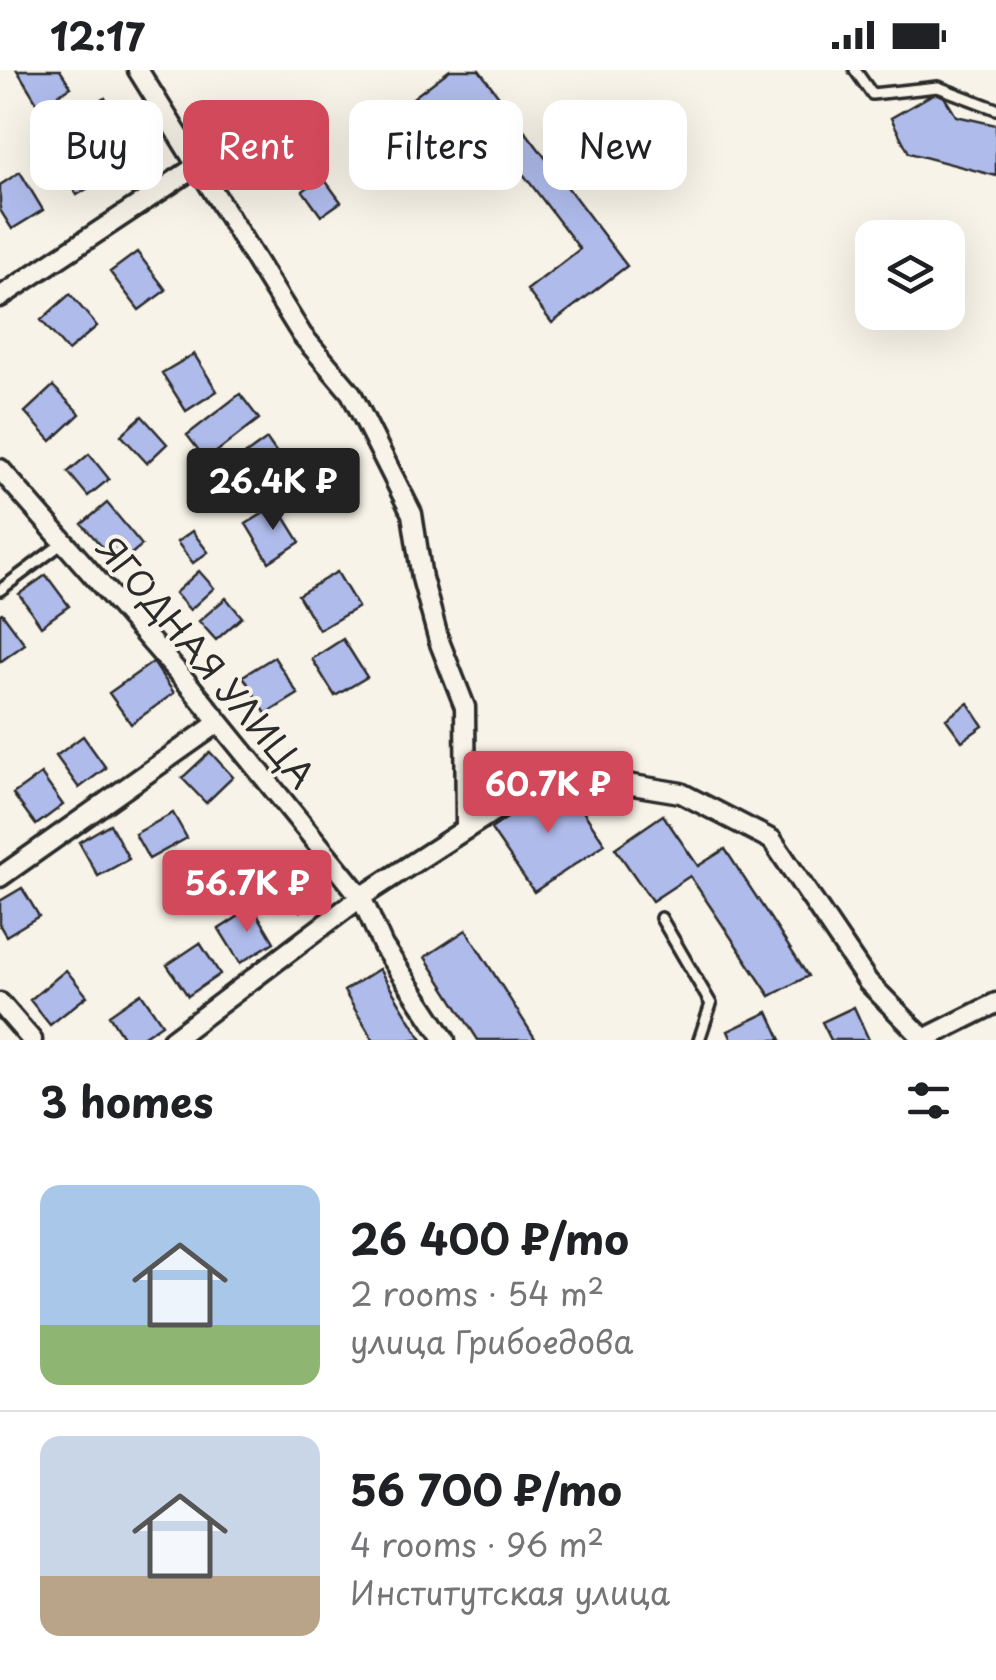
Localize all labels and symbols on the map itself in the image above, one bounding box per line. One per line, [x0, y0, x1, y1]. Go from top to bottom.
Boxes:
pin: 26.4K ₽ [181, 448, 365, 533]
street label: ЯГОДНАЯ УЛИЦА [85, 522, 329, 799]
pin: 60.7K ₽ [456, 751, 640, 836]
pin: 56.7K ₽ [155, 850, 339, 935]

